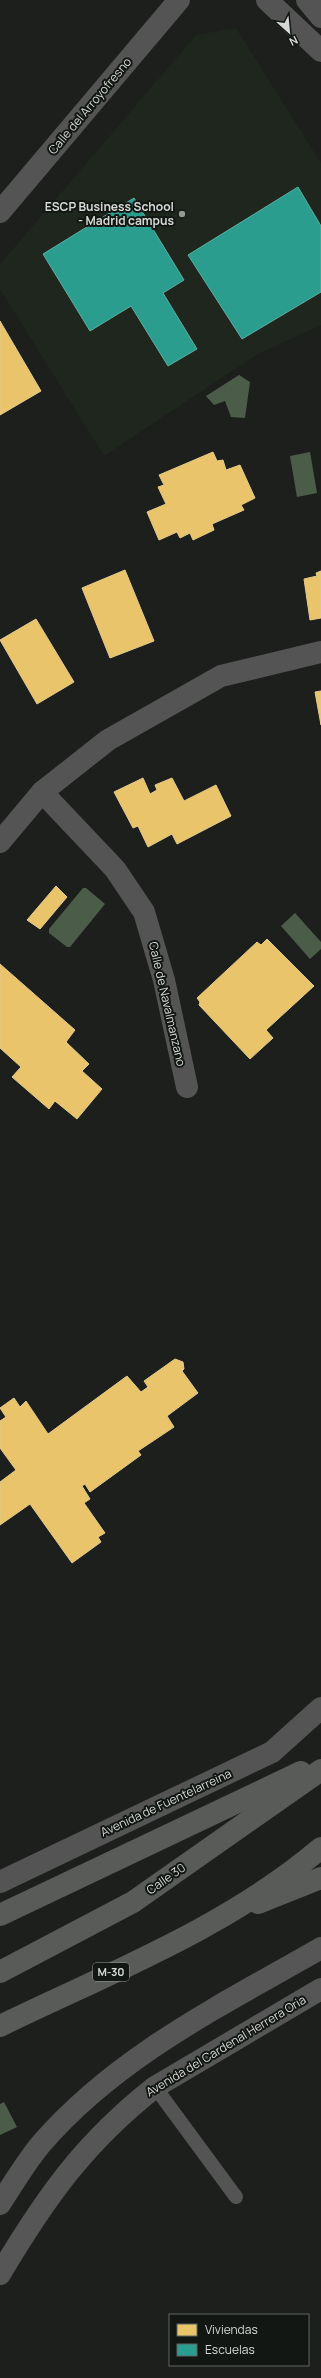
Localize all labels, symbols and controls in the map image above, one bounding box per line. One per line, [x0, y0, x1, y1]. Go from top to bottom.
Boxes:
north arrow [269, 12, 309, 52]
text: N [287, 33, 301, 50]
street label: Calle del Arroyofresno [44, 54, 135, 158]
place label: ESCP Business School - Madrid campus [45, 198, 174, 229]
marker: ESCP Business School - Madrid campus [177, 209, 187, 219]
street label: Calle de Navalmanzano [145, 940, 190, 1068]
street label: Avenida de Fuentelarreina [98, 1765, 234, 1840]
street label: Calle 30 [143, 1859, 189, 1898]
road number: M-30 [93, 1963, 129, 1981]
street label: Avenida del Cardenal Herrera Oria [142, 1991, 309, 2100]
legend [169, 2314, 309, 2366]
text: Viviendas [205, 2321, 258, 2338]
text: Escuelas [205, 2341, 255, 2358]

